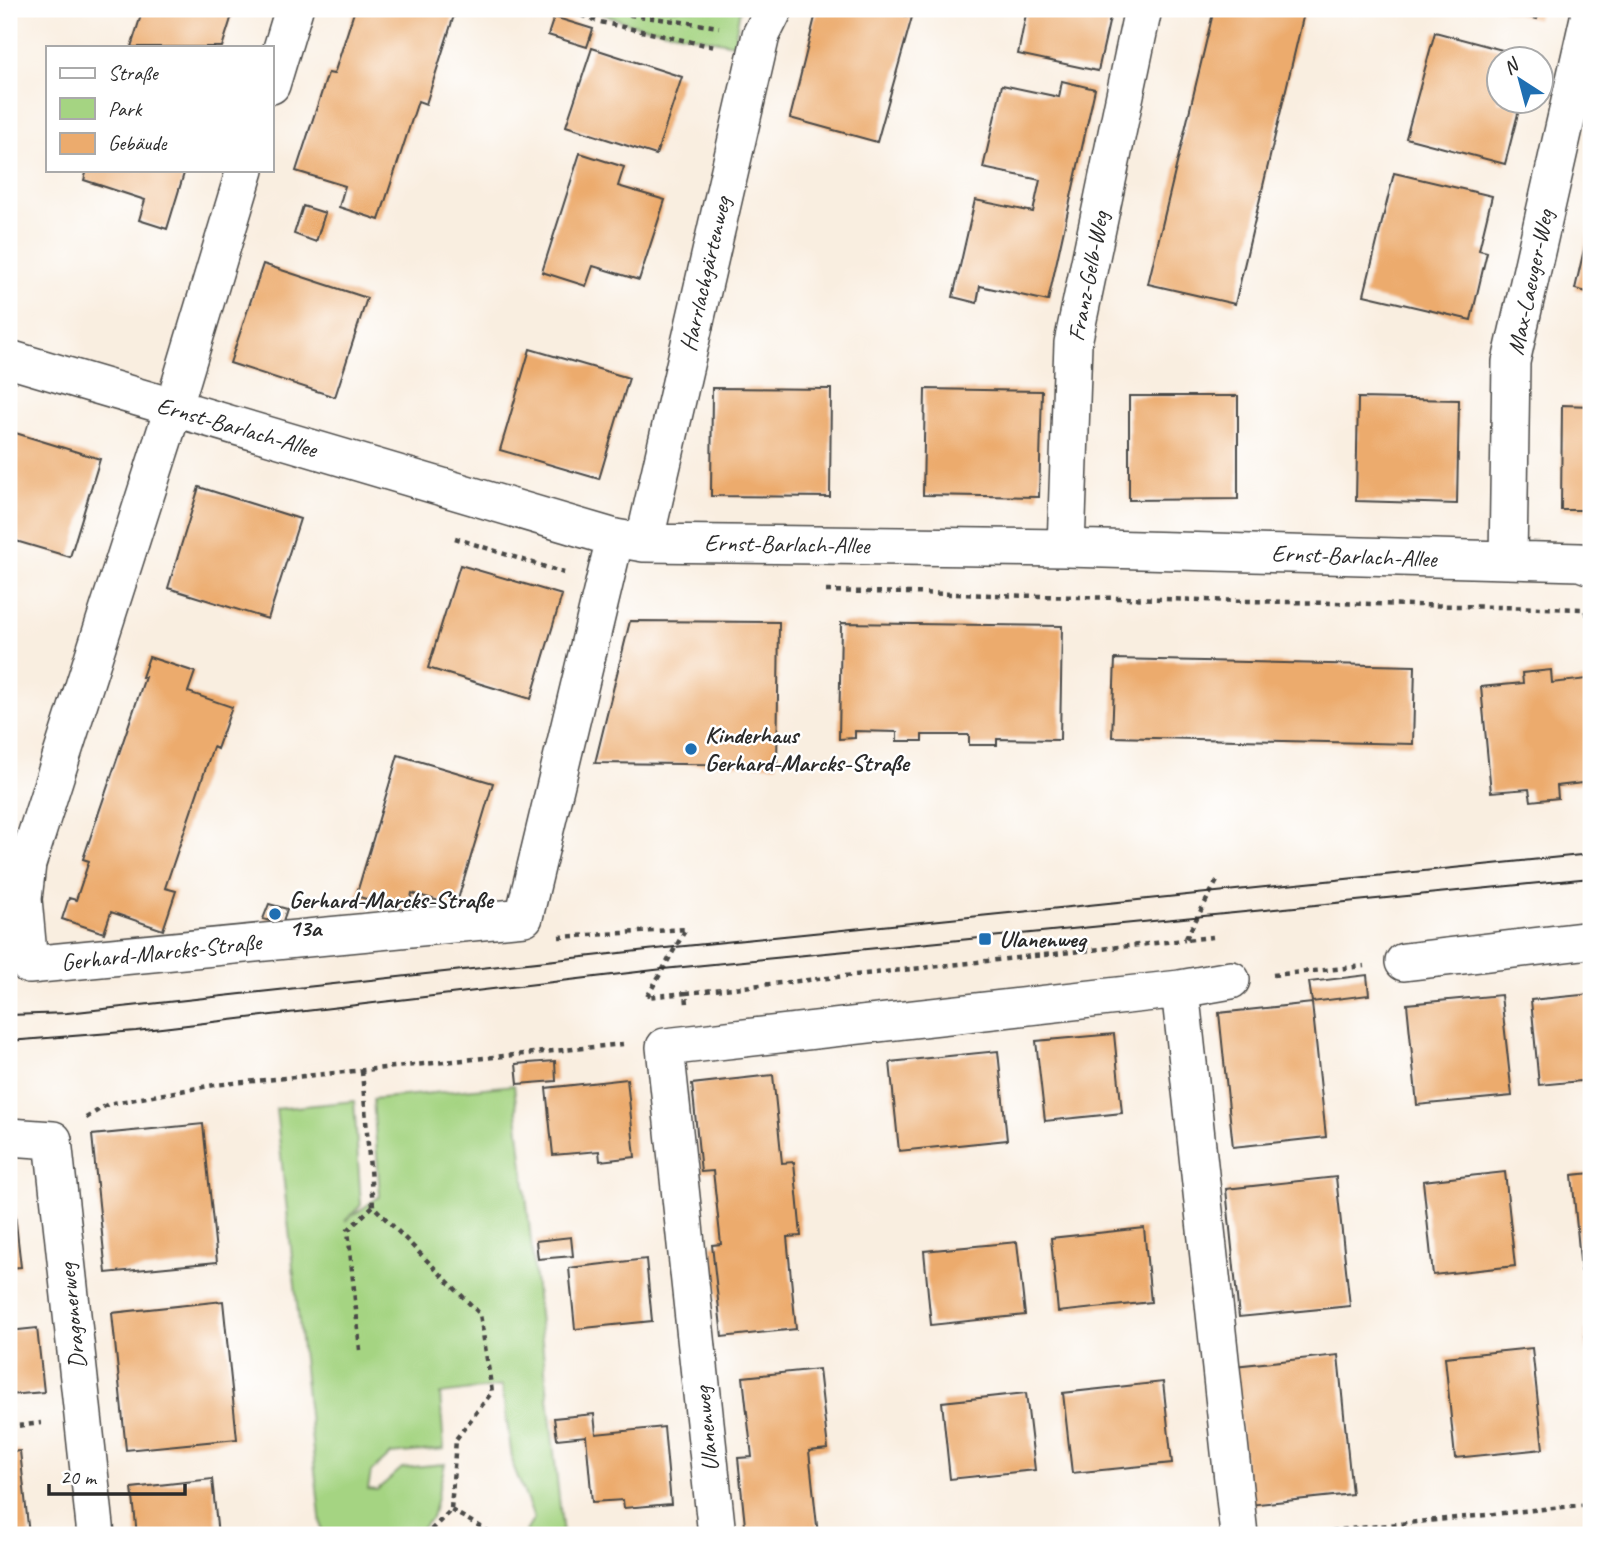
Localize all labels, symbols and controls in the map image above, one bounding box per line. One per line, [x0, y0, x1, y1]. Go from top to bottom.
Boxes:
legend [46, 46, 273, 172]
north arrow [1484, 46, 1554, 116]
text: N [1499, 52, 1525, 80]
text: Straße [108, 60, 160, 86]
text: Park [108, 96, 143, 122]
text: Gebäude [108, 130, 167, 156]
street label: Harrlachgärtenweg [673, 192, 738, 354]
street label: Max-Laeuger-Weg [1500, 205, 1560, 357]
street label: Franz-Gelb-Weg [1061, 207, 1116, 344]
street label: Ernst-Barlach-Allee [154, 390, 323, 465]
street label: Ernst-Barlach-Allee [704, 528, 872, 560]
street label: Ernst-Barlach-Allee [1271, 538, 1439, 574]
place label: Kinderhaus Gerhard-Marcks-Straße [705, 720, 910, 778]
marker: Kinderhaus Gerhard-Marcks-Straße [683, 741, 699, 757]
place label: Gerhard-Marcks-Straße 13a [289, 885, 494, 943]
marker: Gerhard-Marcks-Straße 13a [267, 906, 283, 922]
place label: Ulanenweg [999, 924, 1088, 954]
street label: Gerhard-Marcks-Straße [60, 926, 265, 977]
marker: Ulanenweg [977, 931, 993, 947]
street label: Dragonerweg [51, 1260, 92, 1370]
street label: Ulanenweg [686, 1383, 725, 1473]
scale bar [49, 1453, 186, 1497]
text: 20 m [60, 1464, 98, 1490]

